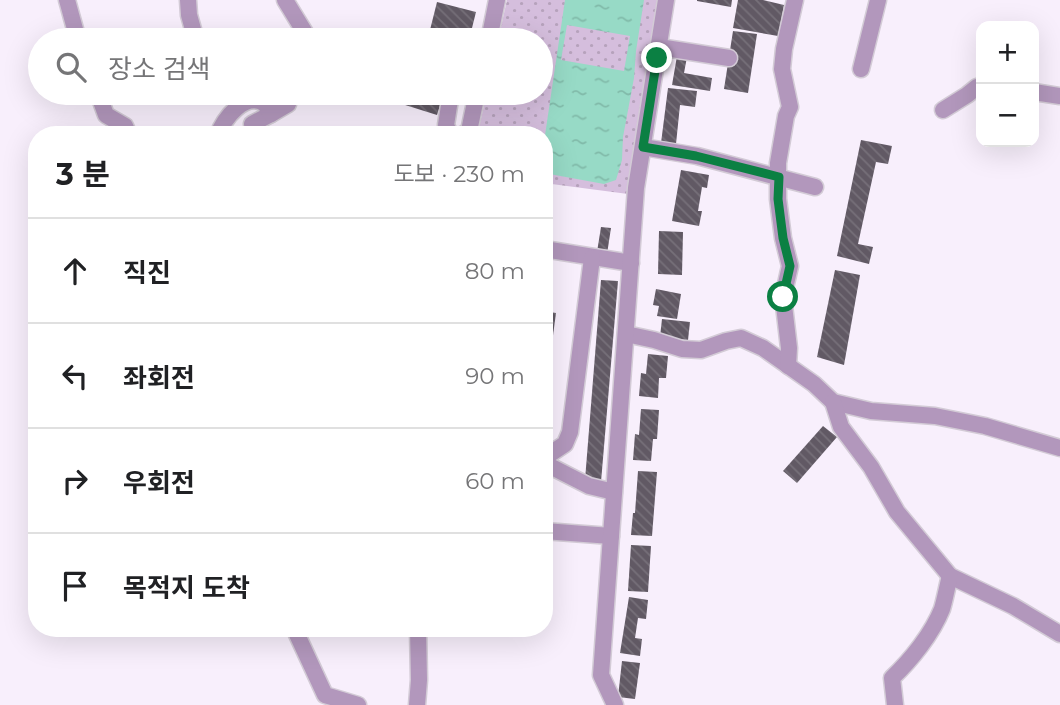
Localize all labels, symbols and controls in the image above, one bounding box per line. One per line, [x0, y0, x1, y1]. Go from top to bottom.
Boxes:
map controls [976, 21, 1039, 147]
button: + [976, 21, 1039, 84]
search box [28, 28, 553, 105]
route end [641, 42, 672, 73]
icon: search [52, 48, 90, 86]
text: 장소 검색 [108, 53, 211, 85]
button: − [976, 84, 1039, 147]
text: 3 분 [56, 156, 110, 193]
text: 도보 · 230 m [393, 160, 525, 188]
icon: ahead [56, 252, 94, 290]
text: 직진 [123, 257, 171, 289]
text: 80 m [465, 257, 525, 285]
route start [767, 281, 798, 312]
icon: left [56, 357, 94, 395]
text: 좌회전 [123, 362, 195, 394]
text: 90 m [465, 362, 525, 390]
icon: right [56, 462, 94, 500]
text: 우회전 [123, 467, 195, 499]
text: 60 m [465, 467, 525, 495]
icon: arrive [56, 567, 94, 605]
text: 목적지 도착 [123, 572, 250, 604]

